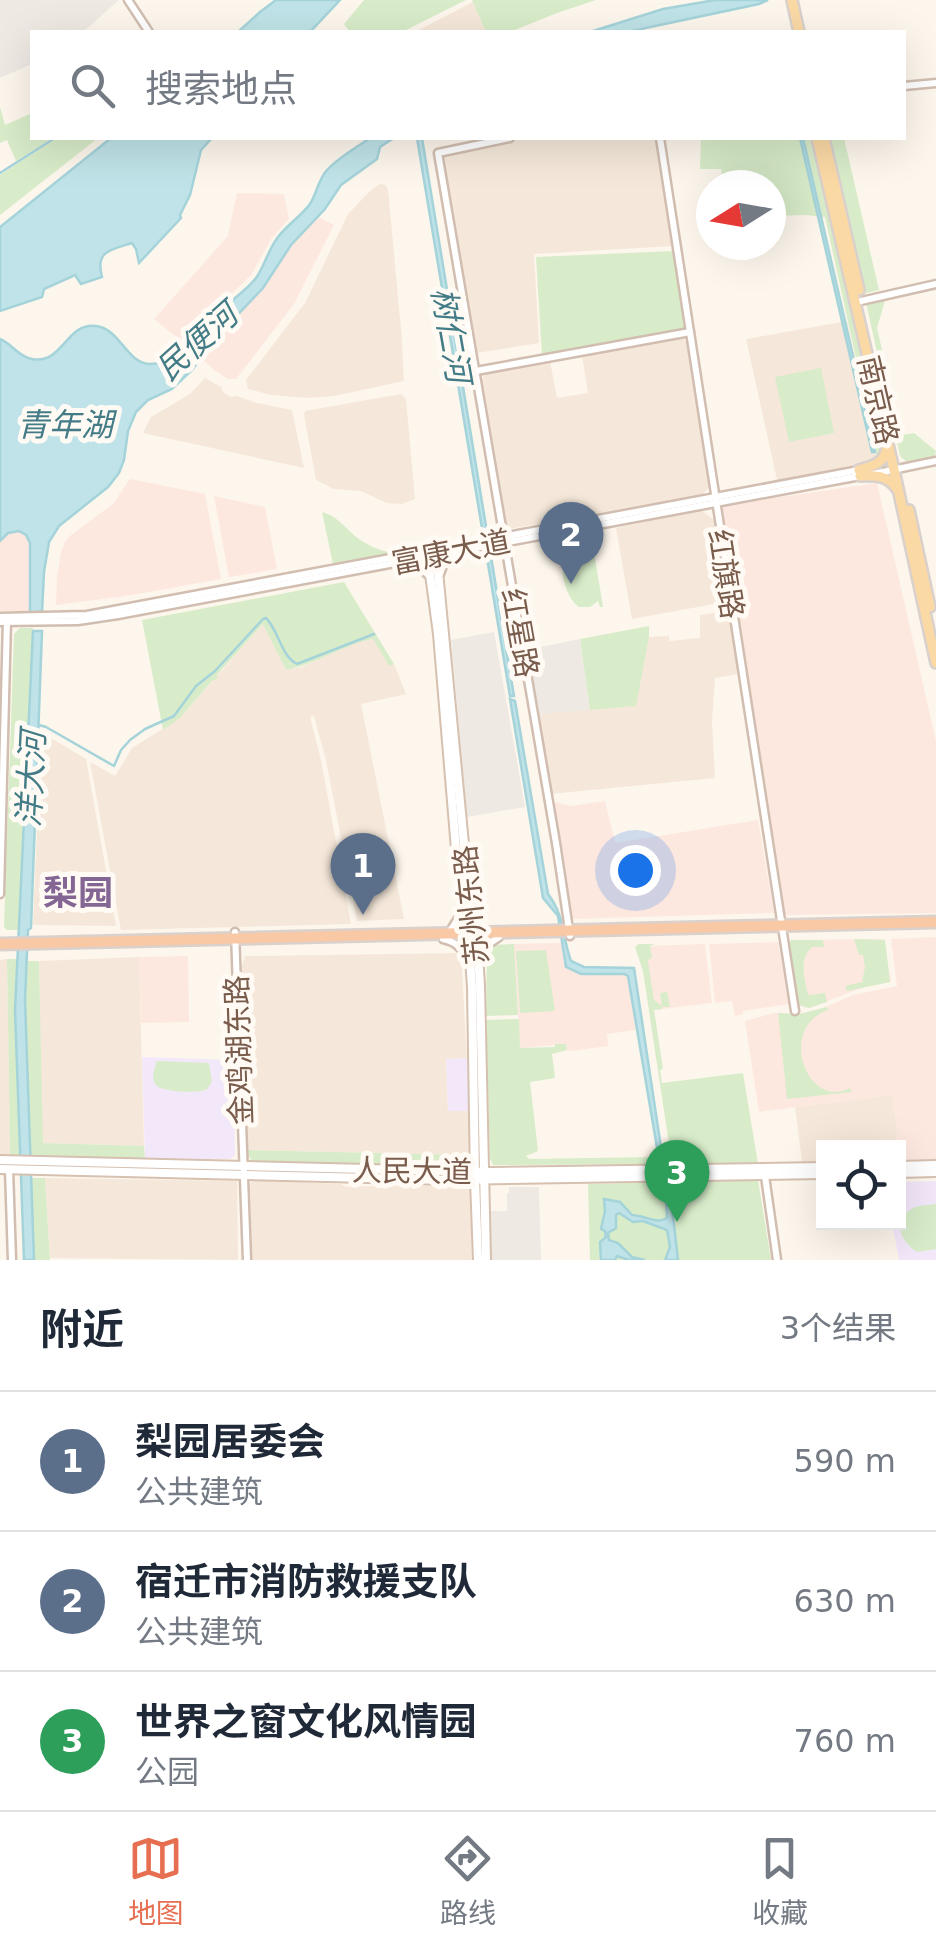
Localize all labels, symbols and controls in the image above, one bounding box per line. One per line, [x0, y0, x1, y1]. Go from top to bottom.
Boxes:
search box [30, 30, 906, 140]
icon: search [65, 58, 120, 113]
text: 搜索地点 [145, 67, 297, 111]
north arrow [696, 170, 786, 260]
water label: 树仁河 [424, 284, 479, 391]
water label: 民便河 [149, 292, 250, 388]
street label: 南京路 [851, 352, 905, 448]
water label: 青年湖 [17, 406, 118, 444]
pin: 2 [538, 502, 604, 584]
street label: 富康大道 [389, 523, 513, 581]
street label: 红旗路 [702, 527, 750, 621]
street label: 红星路 [495, 586, 545, 680]
water label: 洋大河 [10, 724, 53, 828]
pin: 1 [330, 832, 396, 915]
street label: 苏州东路 [447, 843, 495, 967]
your location [610, 845, 661, 896]
district label: 梨园 [43, 873, 113, 913]
street label: 金鸡湖东路 [219, 974, 259, 1126]
pin: 3 [644, 1140, 710, 1222]
map controls [816, 1140, 906, 1230]
button: locate [816, 1140, 906, 1230]
street label: 人民大道 [352, 1152, 472, 1190]
text: 附近 [40, 1305, 124, 1354]
text: 3个结果 [780, 1309, 896, 1347]
text: 梨园居委会 [135, 1420, 325, 1464]
text: 1 [61, 1442, 84, 1480]
text: 590 m [794, 1442, 896, 1480]
text: 公共建筑 [135, 1473, 263, 1511]
text: 宿迁市消防救援支队 [135, 1560, 477, 1604]
text: 2 [61, 1582, 84, 1620]
text: 630 m [794, 1582, 896, 1620]
text: 公共建筑 [135, 1613, 263, 1651]
text: 世界之窗文化风情园 [135, 1700, 477, 1744]
text: 3 [61, 1722, 84, 1760]
text: 760 m [794, 1722, 896, 1760]
text: 公园 [135, 1753, 199, 1791]
tab: 地图 [128, 1831, 184, 1931]
tab: 路线 [440, 1831, 496, 1931]
tab: 收藏 [752, 1831, 808, 1931]

